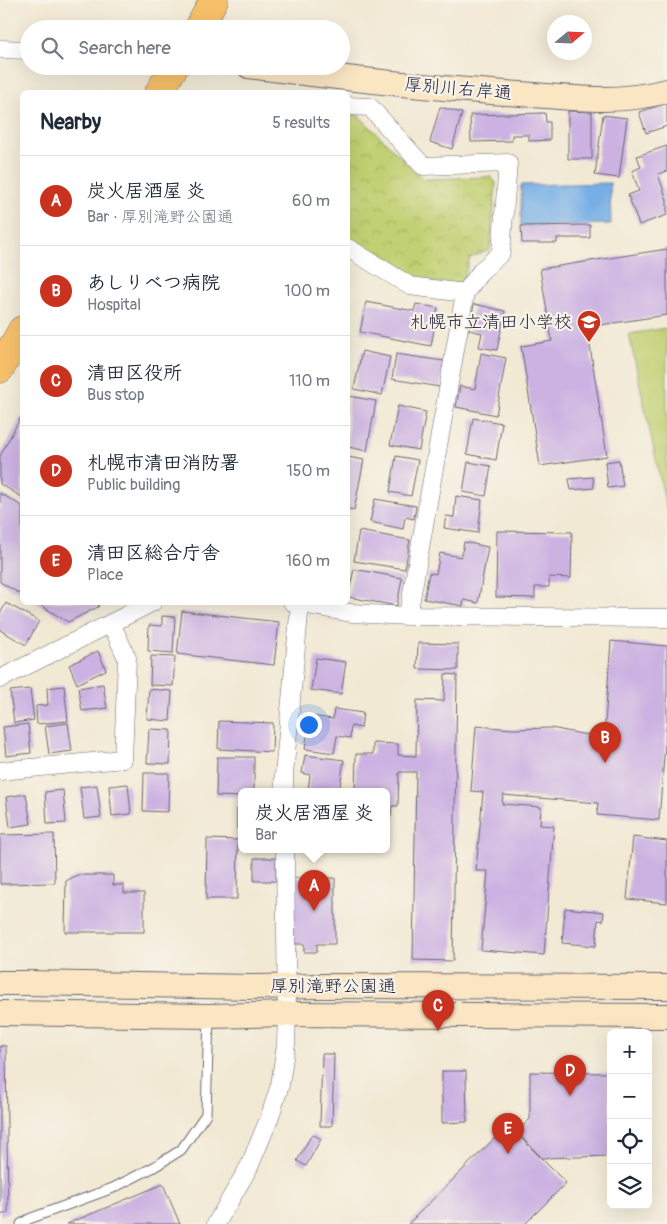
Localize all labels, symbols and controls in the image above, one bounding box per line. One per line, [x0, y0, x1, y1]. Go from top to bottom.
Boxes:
north arrow [547, 15, 592, 60]
search box [20, 20, 350, 75]
icon: search [38, 34, 66, 62]
text: Search here [78, 36, 171, 60]
street label: 厚別川右岸通 [403, 73, 513, 105]
text: Nearby [40, 109, 101, 136]
text: 5 results [272, 113, 330, 133]
text: 炭火居酒屋 炎 [87, 179, 205, 203]
text: A [51, 191, 61, 211]
text: 60 m [292, 191, 330, 211]
text: Bar · 厚別滝野公園通 [87, 207, 233, 227]
text: あしりべつ病院 [87, 271, 220, 295]
text: B [51, 281, 61, 301]
text: 100 m [284, 281, 330, 301]
text: Hospital [87, 295, 141, 315]
school or university icon: 札幌市立清田小学校 [576, 309, 602, 343]
place label: 札幌市立清田小学校 [410, 311, 572, 334]
text: 清田区役所 [87, 361, 182, 385]
text: C [51, 371, 61, 391]
text: 110 m [289, 371, 330, 391]
text: Bus stop [87, 385, 145, 405]
text: 札幌市清田消防署 [87, 451, 239, 475]
text: D [51, 461, 61, 481]
text: 150 m [286, 461, 330, 481]
text: Public building [87, 475, 180, 495]
text: 清田区総合庁舎 [87, 541, 220, 565]
text: E [52, 551, 60, 571]
text: 160 m [286, 551, 330, 571]
text: Place [87, 565, 123, 585]
your location [296, 712, 322, 738]
pin: B [589, 722, 621, 763]
popup [238, 788, 390, 853]
text: 炭火居酒屋 炎 [255, 801, 373, 825]
text: Bar [255, 825, 277, 845]
pin: A [298, 870, 330, 911]
street label: 厚別滝野公園通 [270, 975, 396, 998]
pin: C [422, 990, 454, 1031]
map controls [607, 1029, 652, 1209]
button: + [607, 1029, 652, 1074]
pin: D [554, 1055, 586, 1096]
button: − [607, 1074, 652, 1119]
pin: E [492, 1113, 524, 1154]
button: locate [607, 1119, 652, 1164]
button: layers [607, 1164, 652, 1209]

